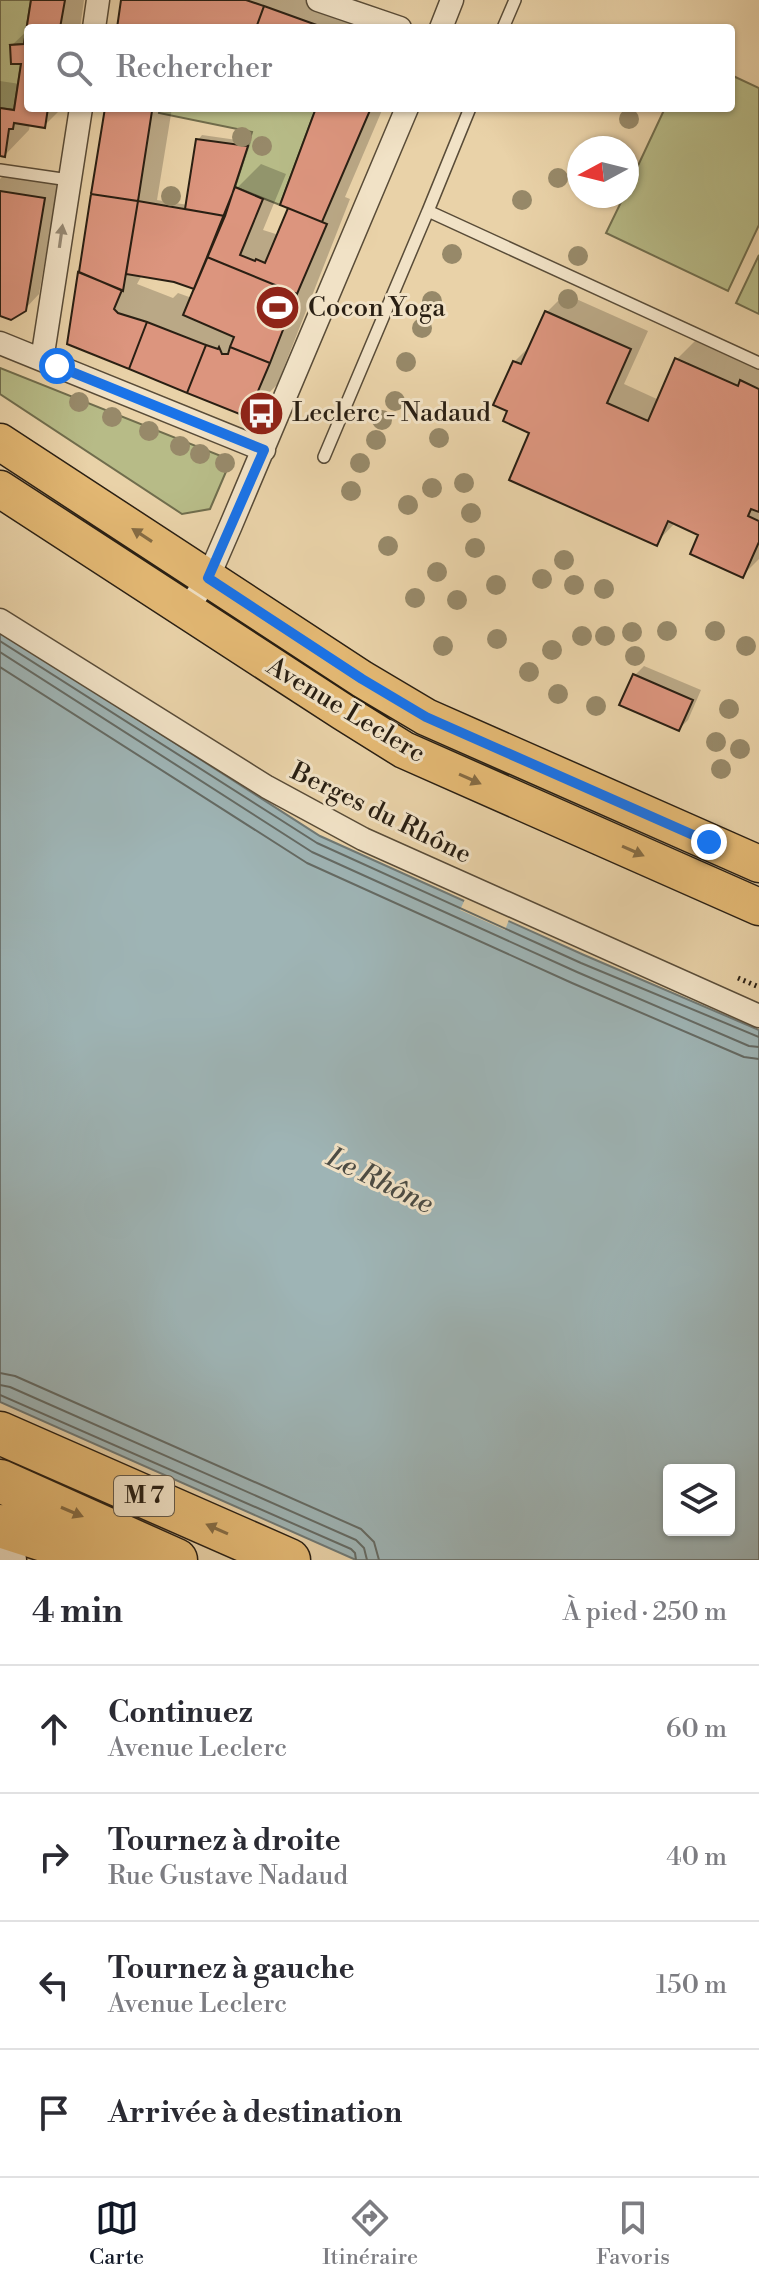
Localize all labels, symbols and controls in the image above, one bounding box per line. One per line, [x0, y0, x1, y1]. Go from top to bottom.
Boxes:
search box [24, 24, 735, 112]
icon: search [52, 46, 96, 90]
text: Rechercher [116, 49, 273, 87]
north arrow [567, 136, 639, 208]
one-way arrow [55, 223, 68, 248]
sports icon: Cocon Yoga [253, 284, 301, 332]
place label: Cocon Yoga [308, 292, 446, 324]
route start [39, 348, 75, 384]
bus stop icon: Leclerc - Nadaud [237, 389, 285, 437]
place label: Leclerc - Nadaud [292, 397, 491, 429]
one-way arrow [132, 528, 153, 543]
street label: Avenue Leclerc [260, 650, 431, 770]
street label: Berges du Rhône [285, 755, 477, 871]
one-way arrow [458, 772, 482, 785]
route end [691, 824, 727, 860]
one-way arrow [621, 844, 644, 858]
water label: Le Rhône [320, 1140, 439, 1222]
map controls [663, 1464, 735, 1536]
button: layers [663, 1464, 735, 1536]
road number: M 7 [114, 1476, 174, 1516]
one-way arrow [60, 1505, 83, 1519]
one-way arrow [206, 1522, 229, 1535]
text: 4 min [32, 1591, 123, 1633]
text: À pied · 250 m [563, 1596, 727, 1628]
text: Continuez [108, 1694, 253, 1732]
icon: ahead [32, 1707, 76, 1751]
text: 60 m [666, 1713, 727, 1745]
text: Avenue Leclerc [108, 1732, 287, 1764]
text: Tournez à droite [108, 1822, 341, 1860]
icon: right [32, 1835, 76, 1879]
text: 40 m [666, 1841, 727, 1873]
text: Rue Gustave Nadaud [108, 1860, 348, 1892]
text: Tournez à gauche [108, 1950, 355, 1988]
icon: left [32, 1963, 76, 2007]
text: 150 m [656, 1969, 727, 2001]
text: Avenue Leclerc [108, 1988, 287, 2020]
icon: arrive [32, 2091, 76, 2135]
text: Arrivée à destination [108, 2094, 402, 2132]
tab: Carte [89, 2196, 144, 2271]
tab: Itinéraire [322, 2196, 418, 2271]
tab: Favoris [596, 2196, 670, 2271]

